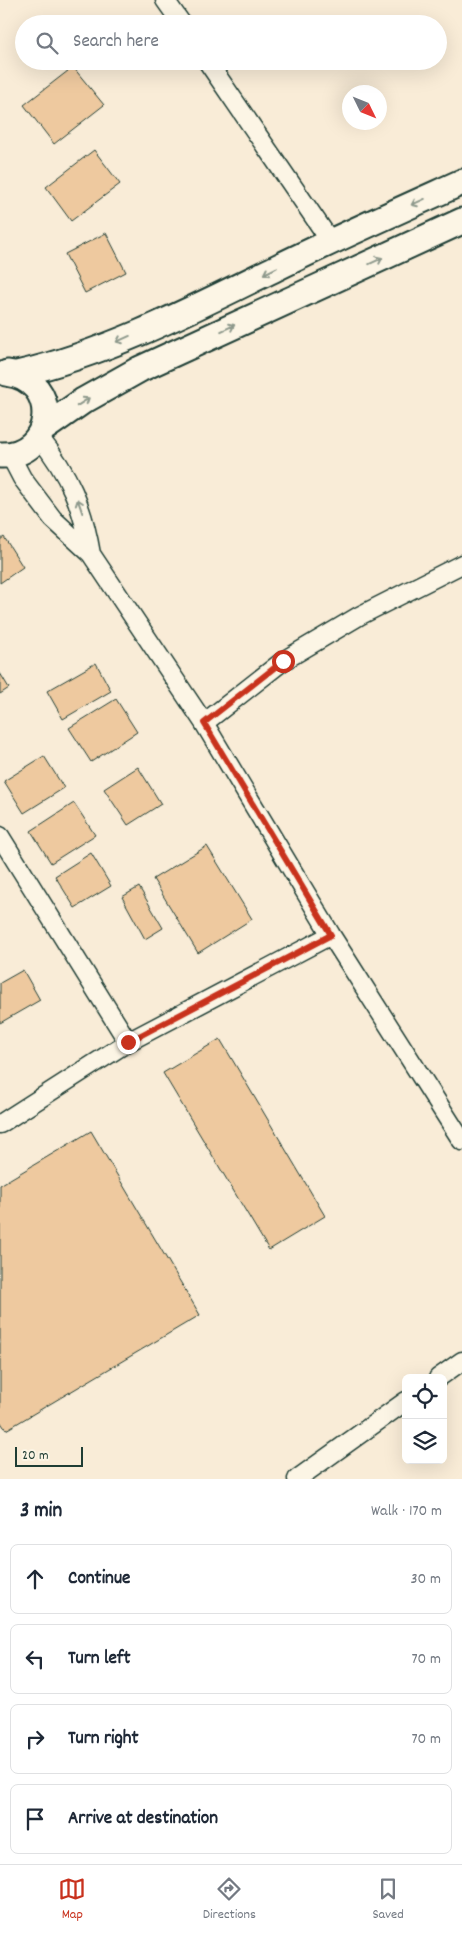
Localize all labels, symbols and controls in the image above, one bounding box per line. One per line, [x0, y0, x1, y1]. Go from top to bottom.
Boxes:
search box [15, 15, 447, 70]
icon: search [33, 29, 61, 57]
text: Search here [73, 29, 159, 56]
north arrow [342, 85, 387, 130]
one-way arrow [411, 198, 426, 208]
one-way arrow [368, 255, 383, 265]
one-way arrow [263, 266, 278, 276]
one-way arrow [220, 323, 235, 333]
one-way arrow [116, 335, 131, 345]
one-way arrow [76, 396, 90, 406]
one-way arrow [75, 499, 84, 515]
route start [272, 650, 295, 673]
route end [117, 1031, 140, 1054]
map controls [402, 1374, 447, 1464]
button: locate [402, 1374, 447, 1419]
button: layers [402, 1419, 447, 1464]
scale bar [15, 1444, 82, 1467]
text: 20 m [22, 1446, 49, 1466]
text: 3 min [20, 1497, 62, 1527]
text: Walk · 170 m [371, 1500, 442, 1523]
icon: ahead [21, 1565, 49, 1593]
text: Continue [68, 1566, 130, 1593]
text: 30 m [411, 1568, 441, 1591]
icon: left [21, 1645, 49, 1673]
text: Turn left [68, 1646, 131, 1673]
text: 70 m [411, 1648, 441, 1671]
icon: right [21, 1725, 49, 1753]
text: Turn right [68, 1726, 139, 1753]
text: 70 m [411, 1728, 441, 1751]
icon: arrive [21, 1805, 49, 1833]
text: Arrive at destination [68, 1806, 218, 1833]
tab: Map [58, 1875, 86, 1925]
tab: Directions [203, 1875, 256, 1925]
tab: Saved [372, 1875, 404, 1925]

